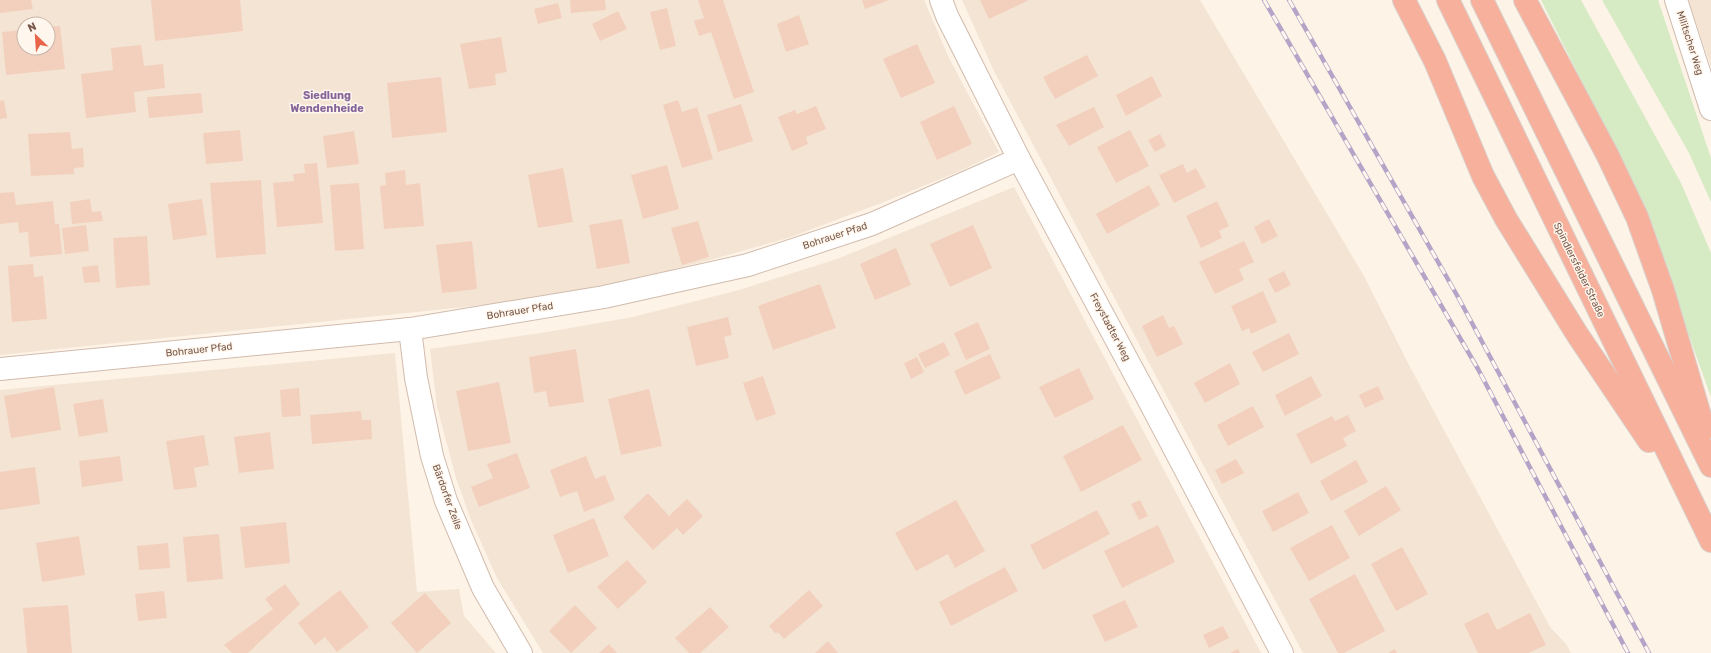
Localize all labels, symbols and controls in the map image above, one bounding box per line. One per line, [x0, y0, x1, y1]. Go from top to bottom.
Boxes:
street label: Militscher Weg [1674, 9, 1706, 77]
north arrow [16, 16, 56, 56]
text: N [26, 20, 38, 35]
district label: Siedlung Wendenheide [290, 89, 364, 115]
street label: Bohrauer Pfad [801, 220, 869, 252]
street label: Spindlersfelder Straße [1551, 221, 1607, 320]
street label: Freystadter Weg [1087, 291, 1133, 363]
street label: Bohrauer Pfad [486, 300, 554, 322]
street label: Bohrauer Pfad [165, 341, 233, 359]
street label: Bärdorfer Zeile [430, 463, 465, 532]

